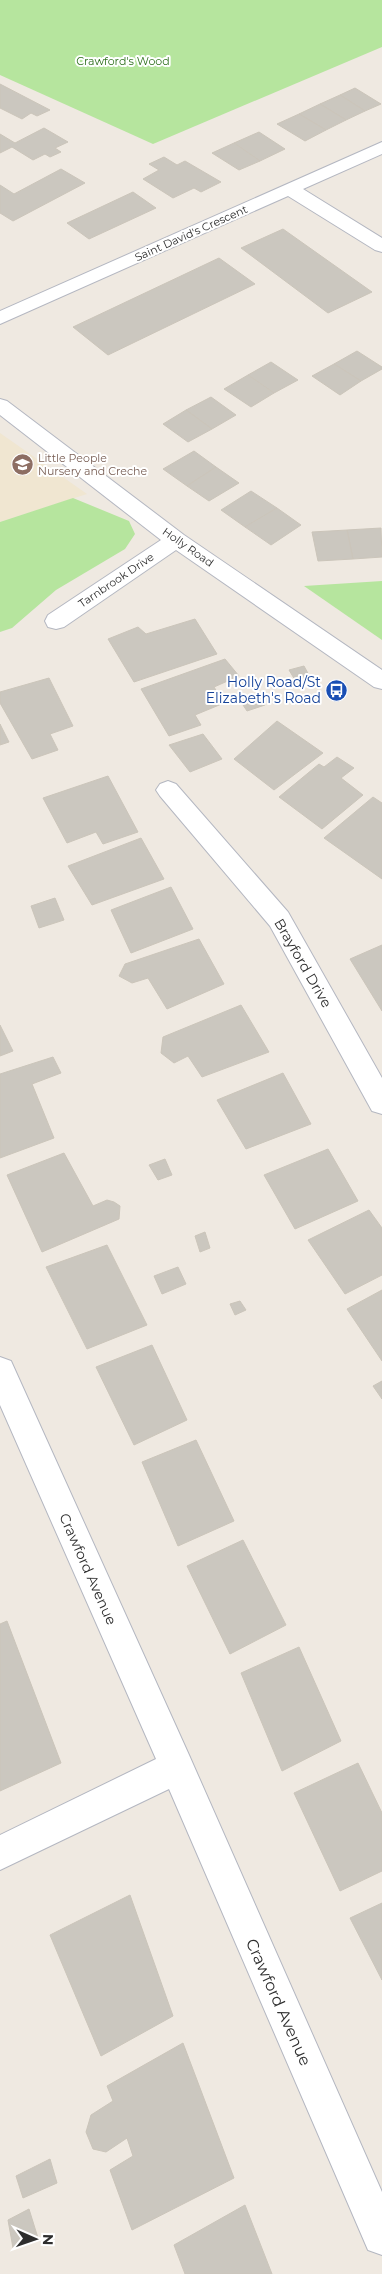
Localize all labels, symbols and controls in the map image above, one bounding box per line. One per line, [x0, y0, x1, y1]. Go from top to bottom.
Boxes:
park label: Crawford's Wood [76, 54, 170, 68]
street label: Saint David's Crescent [132, 202, 250, 264]
place label: Little People Nursery and Creche [38, 451, 147, 478]
school or university icon: Little People Nursery and Creche [10, 452, 34, 476]
street label: Holly Road [160, 524, 216, 570]
street label: Tarnbrook Drive [76, 549, 157, 610]
place label: Holly Road/St Elizabeth's Road [206, 673, 321, 707]
bus stop icon: Holly Road/St Elizabeth's Road [325, 678, 349, 702]
street label: Brayford Drive [270, 915, 336, 1011]
street label: Crawford Avenue [55, 1510, 121, 1628]
street label: Crawford Avenue [242, 1936, 315, 2069]
north arrow [10, 2214, 60, 2264]
text: N [39, 2233, 57, 2245]

